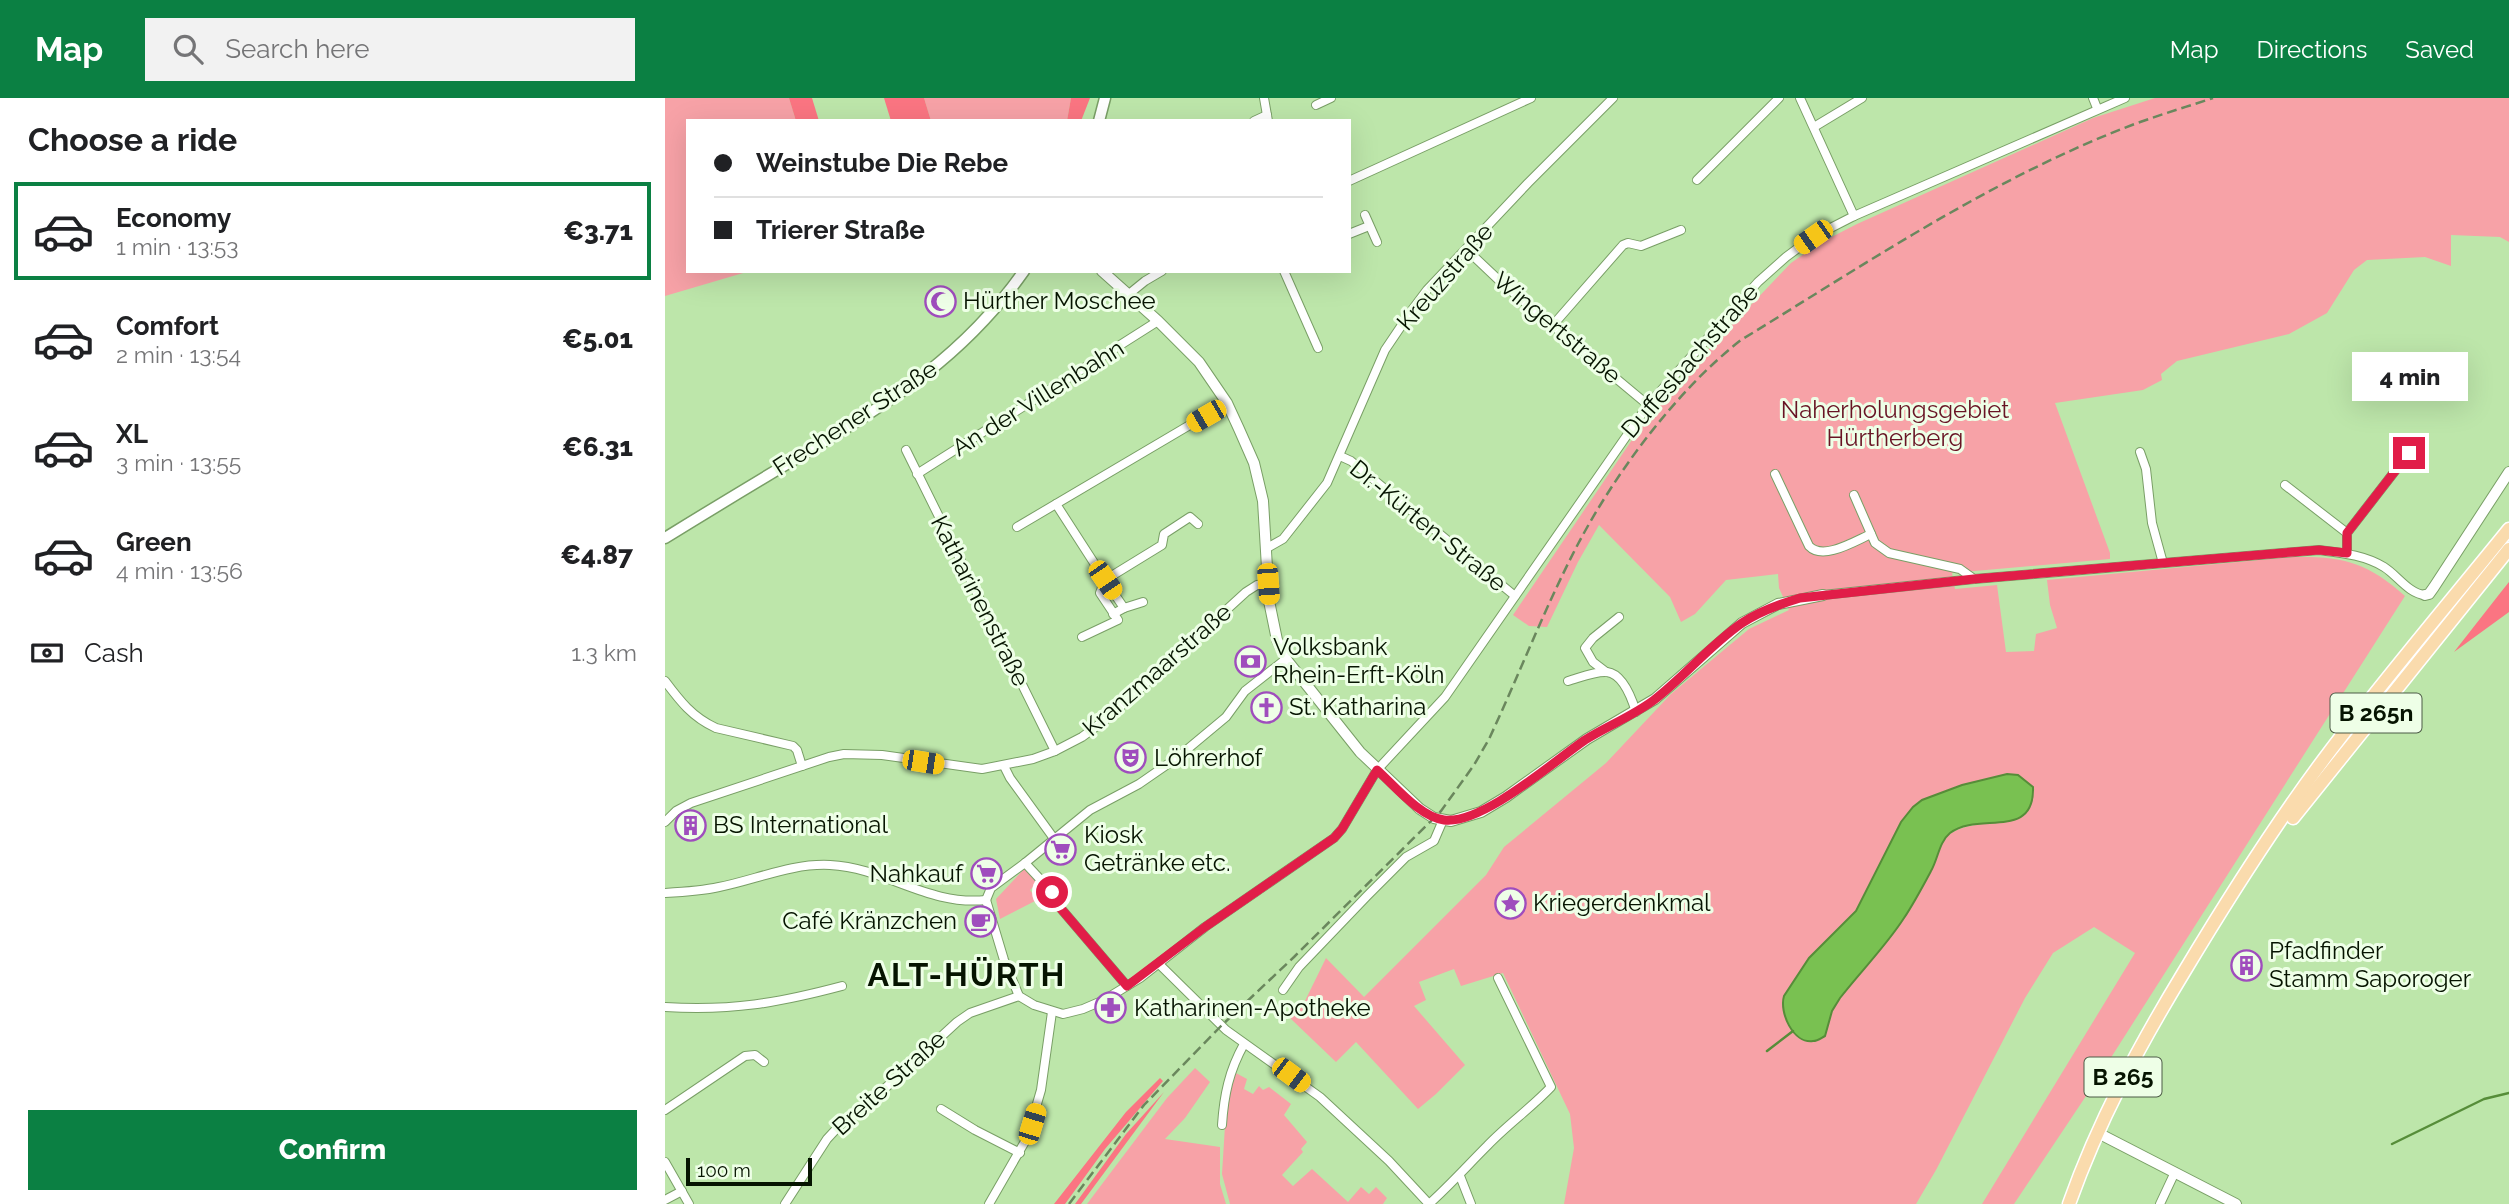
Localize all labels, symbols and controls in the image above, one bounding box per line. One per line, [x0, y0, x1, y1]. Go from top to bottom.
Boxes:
search box [145, 18, 635, 81]
text: Map [35, 30, 103, 69]
icon: search [169, 30, 207, 68]
text: Search here [225, 34, 370, 64]
text: Map [2170, 35, 2219, 64]
text: Directions [2257, 35, 2367, 64]
text: Saved [2405, 35, 2474, 64]
text: Choose a ride [28, 121, 237, 158]
text: Weinstube Die Rebe [756, 148, 1008, 178]
icon: car [32, 200, 95, 263]
text: Economy [116, 203, 231, 233]
text: Trierer Straße [756, 215, 925, 245]
text: €3.71 [563, 216, 633, 246]
car [1790, 216, 1837, 258]
street label: Kreuzstraße [1390, 217, 1499, 336]
text: 1 min · 13:53 [116, 233, 239, 260]
street label: Wingertstraße [1487, 266, 1627, 390]
street label: Duffesbachstraße [1615, 278, 1764, 443]
mosque icon: Hürther Moschee [923, 284, 957, 318]
place label: Hürther Moschee [963, 286, 1156, 315]
icon: car [32, 308, 95, 371]
text: Comfort [116, 311, 219, 341]
text: €5.01 [562, 324, 633, 354]
street label: An der Villenbahn [946, 333, 1129, 462]
text: 2 min · 13:54 [116, 341, 241, 368]
callout: 4 min [2351, 352, 2467, 400]
street label: Frechener Straße [767, 354, 942, 481]
text: 4 min [2380, 363, 2440, 390]
park label: Naherholungsgebiet Hürtherberg [1781, 395, 2009, 452]
car [1183, 396, 1230, 436]
icon: car [32, 416, 95, 479]
text: XL [116, 419, 148, 449]
text: €6.31 [562, 432, 633, 462]
route end [2393, 437, 2425, 469]
text: 3 min · 13:55 [116, 449, 241, 476]
street label: Dr.-Kürten-Straße [1344, 454, 1512, 598]
street label: Katharinenstraße [925, 511, 1036, 691]
icon: car [32, 524, 95, 587]
text: Green [116, 527, 192, 557]
text: €4.87 [560, 540, 633, 570]
text: 4 min · 13:56 [116, 557, 243, 584]
car [1085, 557, 1126, 603]
car [1257, 562, 1280, 606]
street label: Kranzmaarstraße [1076, 597, 1237, 742]
place label: Volksbank Rhein-Erft-Köln [1273, 632, 1444, 689]
icon: cash [28, 634, 66, 672]
text: Cash [84, 638, 144, 668]
text: 1.3 km [571, 639, 637, 666]
bank icon: Volksbank Rhein-Erft-Köln [1233, 644, 1267, 678]
church icon: St. Katharina [1249, 690, 1283, 724]
place label: St. Katharina [1289, 692, 1426, 721]
road number: B 265n [2331, 694, 2421, 733]
theatre icon: Löhrerhof [1114, 741, 1148, 775]
place label: Löhrerhof [1154, 743, 1264, 772]
car [901, 748, 946, 776]
building icon: BS International [673, 808, 707, 842]
place label: BS International [713, 810, 888, 839]
place label: Kiosk Getränke etc. [1084, 820, 1230, 877]
supermarket icon: Kiosk Getränke etc. [1044, 832, 1078, 866]
supermarket icon: Nahkauf [969, 857, 1003, 891]
place label: Nahkauf [870, 859, 964, 888]
route start [1036, 876, 1068, 908]
place icon: Kriegerdenkmal [1493, 886, 1527, 920]
place label: Kriegerdenkmal [1533, 888, 1711, 917]
cafe icon: Café Kränzchen [963, 904, 997, 938]
place label: Café Kränzchen [782, 906, 957, 935]
place label: Pfadfinder Stamm Saporoger [2269, 936, 2472, 993]
building icon: Pfadfinder Stamm Saporoger [2229, 948, 2263, 982]
district label: ALT-HÜRTH [868, 956, 1066, 993]
pharmacy icon: Katharinen-Apotheke [1094, 991, 1128, 1025]
place label: Katharinen-Apotheke [1134, 993, 1371, 1022]
street label: Breite Straße [826, 1024, 951, 1141]
car [1268, 1054, 1315, 1096]
road number: B 265 [2085, 1058, 2161, 1096]
car [1016, 1101, 1049, 1147]
button: Confirm [28, 1110, 637, 1190]
scale bar [686, 1155, 812, 1187]
text: 100 m [697, 1159, 751, 1181]

